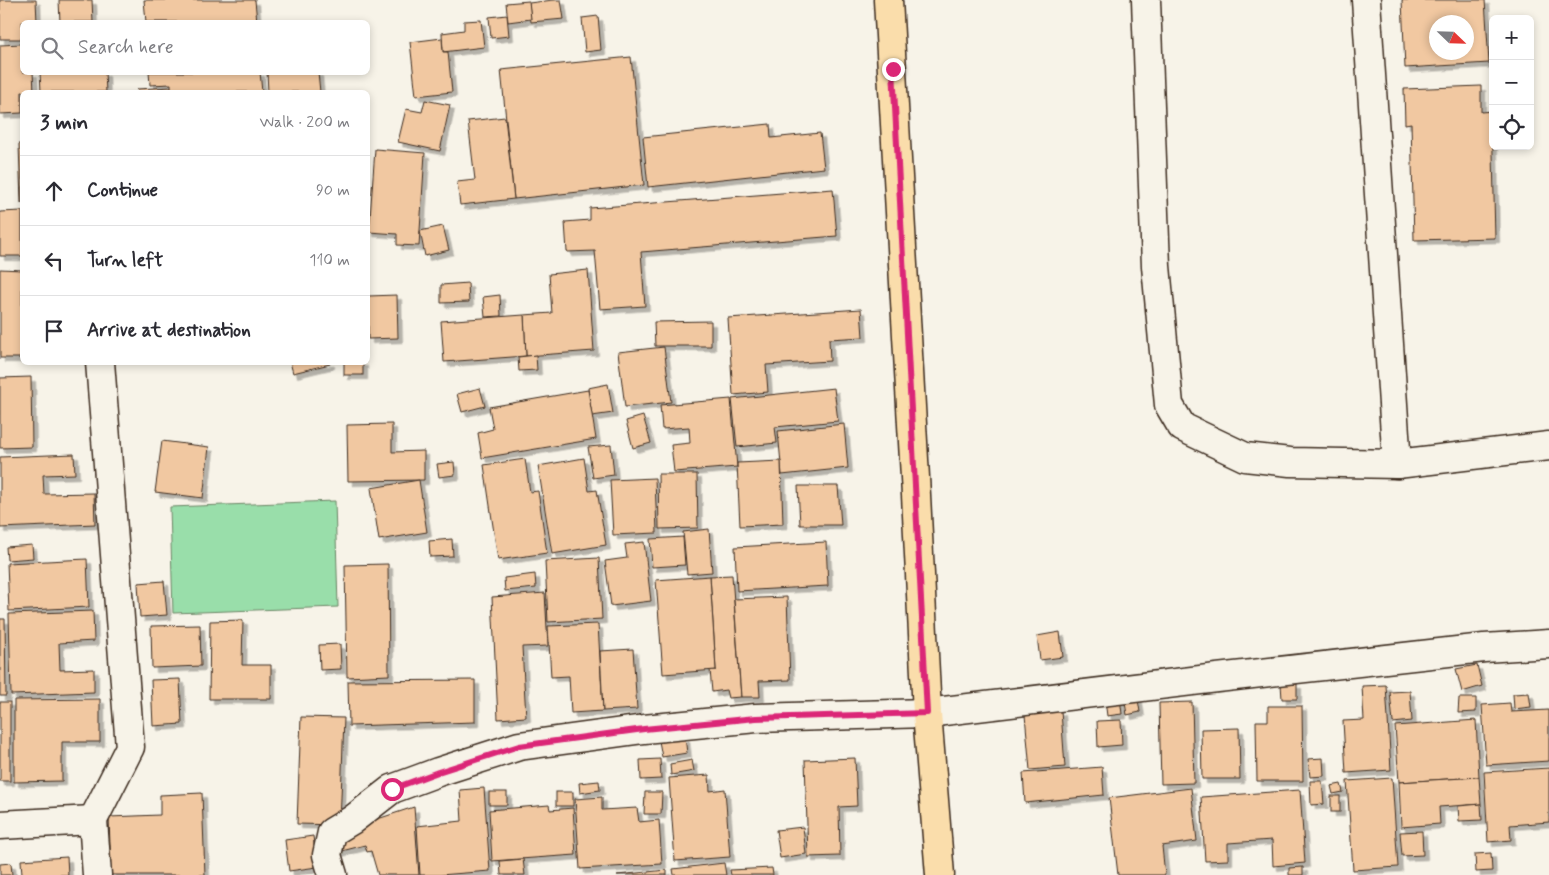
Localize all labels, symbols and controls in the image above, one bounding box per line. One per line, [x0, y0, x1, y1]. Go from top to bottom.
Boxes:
north arrow [1429, 15, 1474, 60]
map controls [1489, 15, 1534, 150]
button: + [1489, 15, 1534, 60]
search box [20, 20, 370, 75]
icon: search [38, 34, 66, 62]
text: Search here [78, 35, 174, 60]
route end [882, 58, 905, 81]
button: − [1489, 60, 1534, 105]
button: locate [1489, 105, 1534, 150]
text: 3 min [40, 109, 88, 137]
text: Walk · 200 m [259, 112, 350, 133]
icon: ahead [40, 177, 68, 205]
text: Continue [87, 178, 158, 203]
text: 90 m [316, 180, 350, 201]
icon: left [40, 247, 68, 275]
text: Turn left [87, 248, 163, 273]
text: 110 m [309, 250, 350, 271]
icon: arrive [40, 317, 68, 345]
text: Arrive at destination [87, 318, 251, 343]
route start [381, 778, 404, 801]

